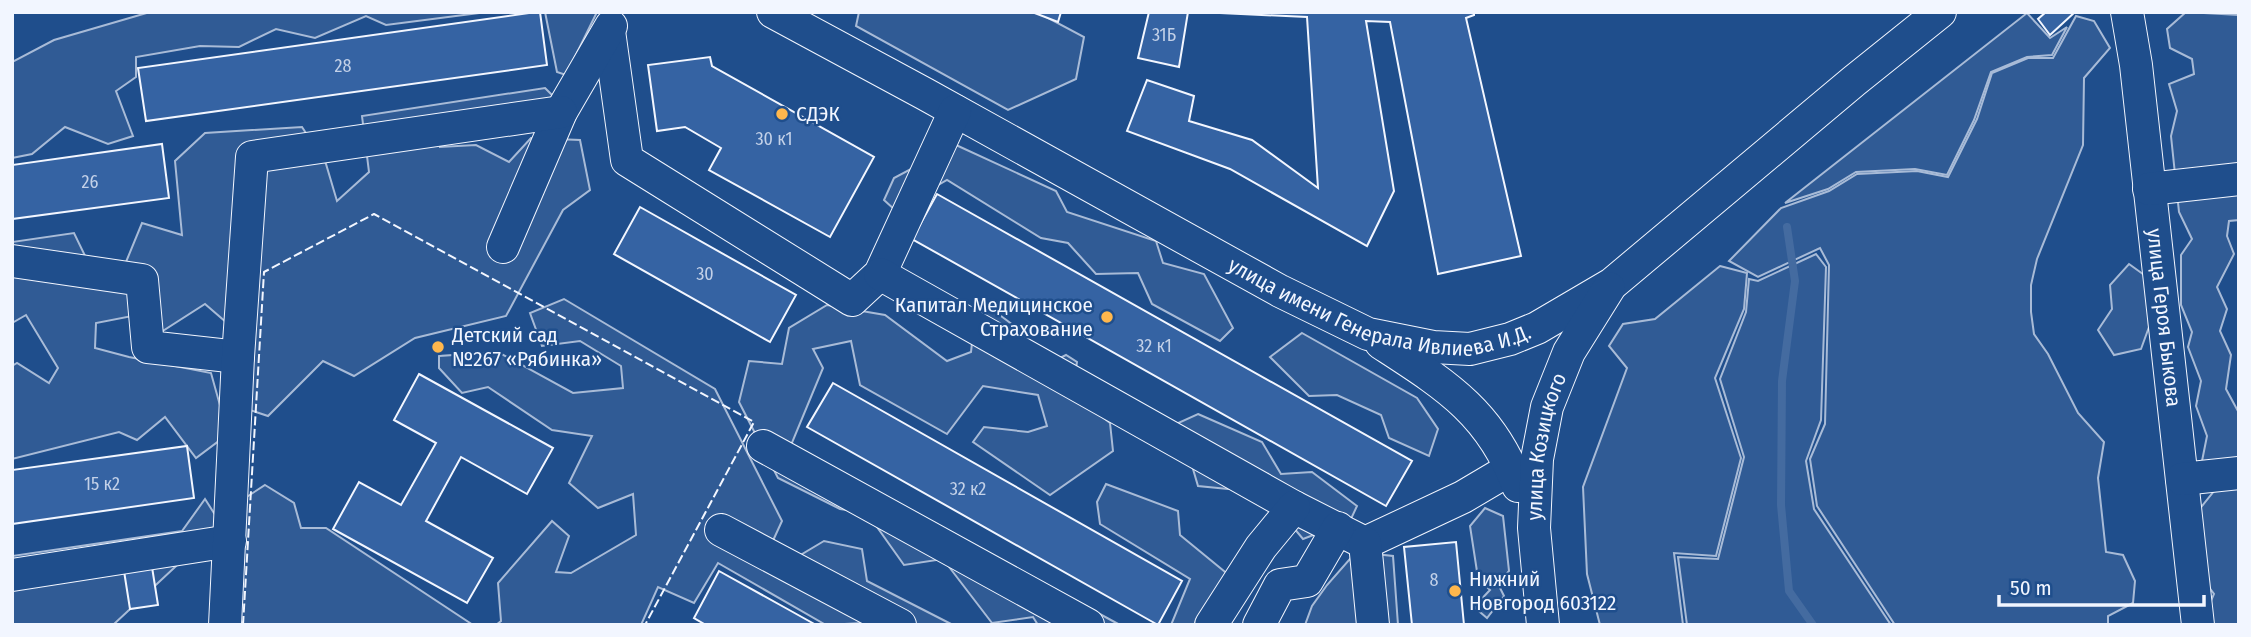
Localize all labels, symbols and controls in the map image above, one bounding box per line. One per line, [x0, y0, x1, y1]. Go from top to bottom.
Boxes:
house number: 31Б [1152, 24, 1176, 46]
house number: 28 [335, 55, 351, 77]
place label: СДЭК [796, 101, 840, 127]
marker: СДЭК [774, 106, 790, 122]
house number: 30 к1 [756, 128, 792, 150]
house number: 26 [82, 171, 99, 193]
street label: улица Героя Быкова [2141, 227, 2187, 408]
street label: улица имени Генерала Ивлиева И.Д. [1224, 252, 1535, 362]
house number: 30 [696, 263, 714, 285]
place label: Капитал Медицинское Страхование [895, 292, 1093, 342]
marker: Капитал Медицинское Страхование [1099, 309, 1115, 325]
place label: Детский сад №267 «Рябинка» [451, 322, 602, 372]
house number: 32 к1 [1136, 335, 1172, 357]
marker: Детский сад №267 «Рябинка» [430, 339, 446, 355]
street label: улица Козицкого [1521, 369, 1572, 521]
house number: 15 к2 [84, 473, 120, 495]
house number: 32 к2 [950, 478, 986, 500]
scale bar [1999, 564, 2204, 608]
place label: Нижний Новгород 603122 [1469, 566, 1616, 616]
house number: 8 [1430, 569, 1439, 591]
text: 50 m [2010, 575, 2052, 601]
marker: Нижний Новгород 603122 [1447, 583, 1463, 599]

